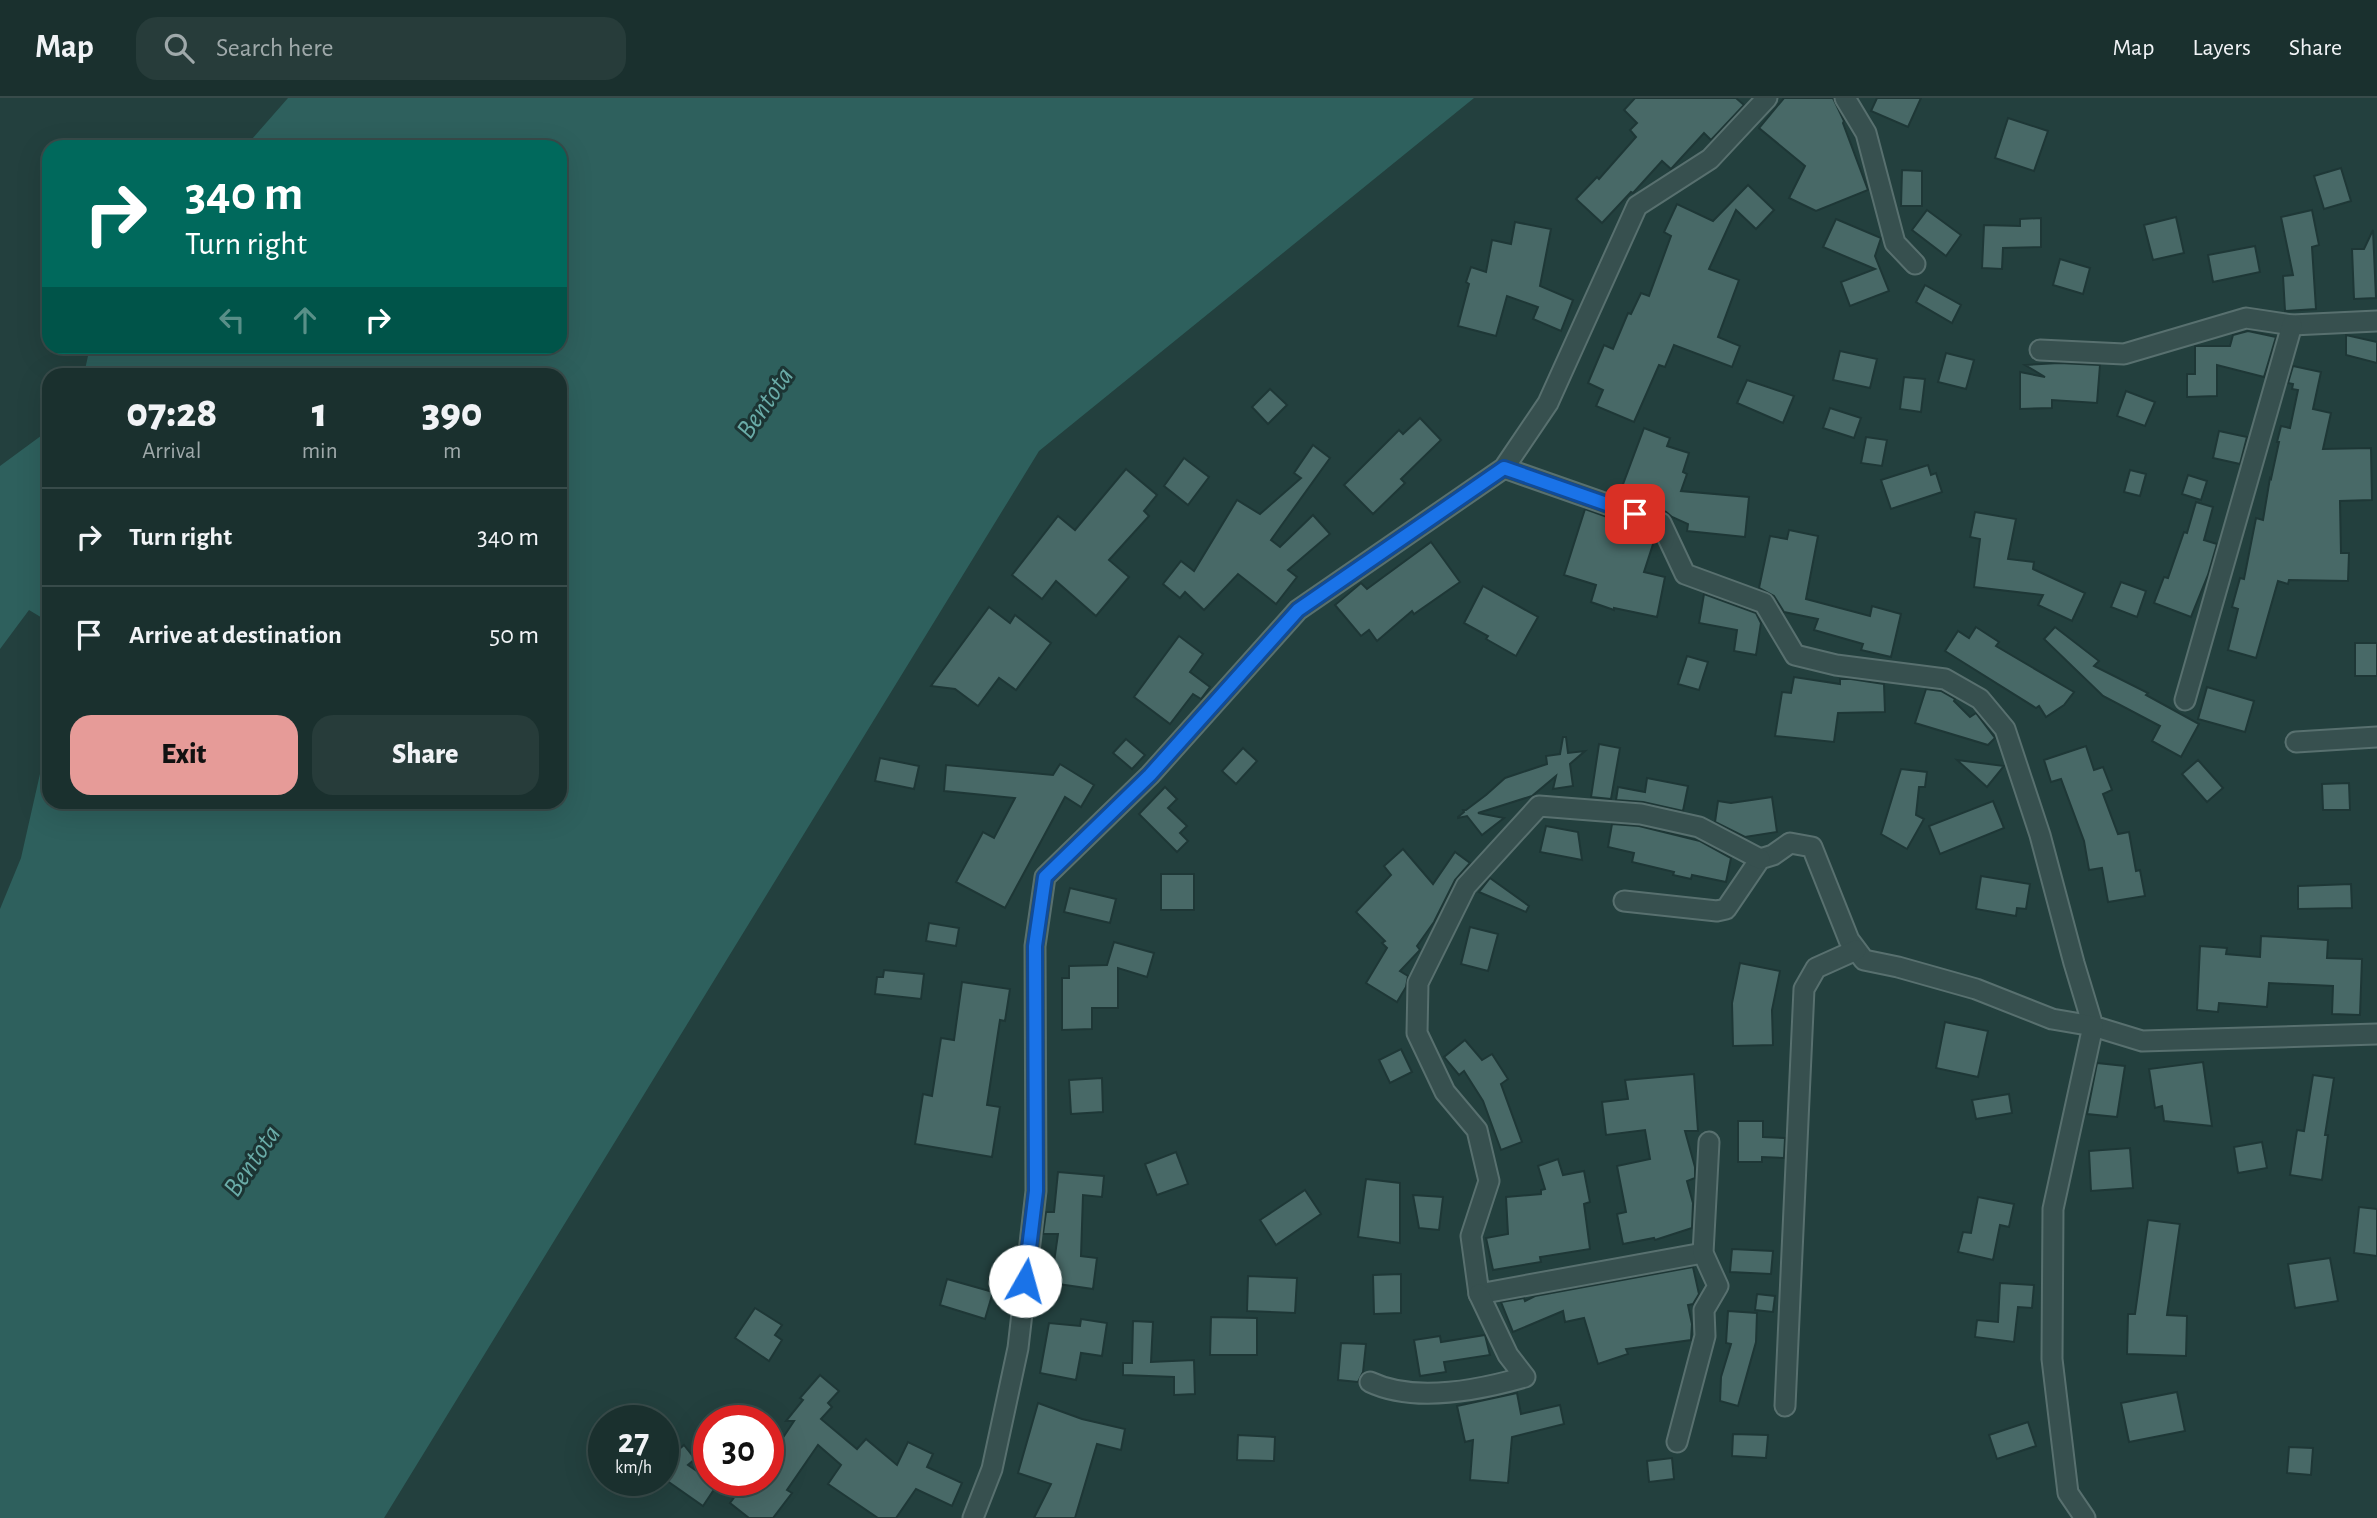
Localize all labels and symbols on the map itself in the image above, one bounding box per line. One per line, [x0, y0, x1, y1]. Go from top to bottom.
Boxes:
water label: Bentota [732, 362, 799, 444]
pin [1605, 484, 1665, 544]
water label: Bentota [219, 1120, 286, 1202]
position arrow [988, 1244, 1062, 1318]
speed limit sign: 30 [693, 1405, 784, 1496]

